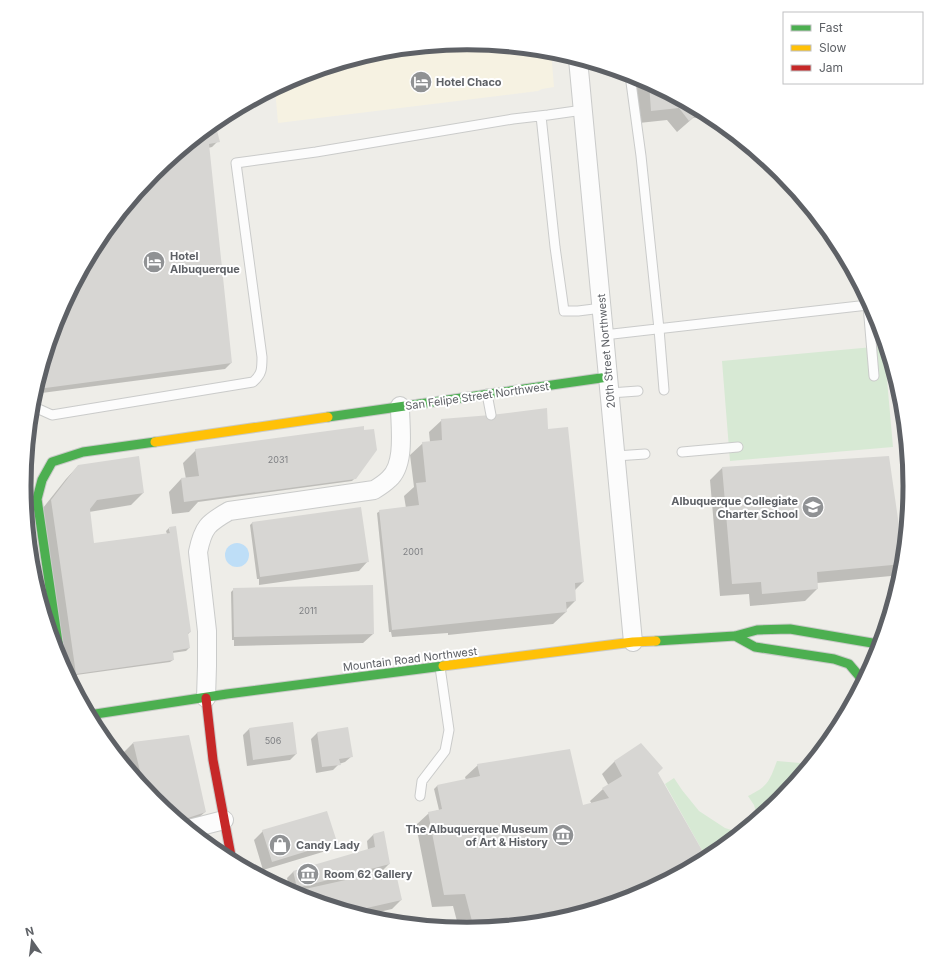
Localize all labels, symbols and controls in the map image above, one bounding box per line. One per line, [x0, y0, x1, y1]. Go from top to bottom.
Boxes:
legend [783, 12, 923, 84]
text: Fast [819, 20, 843, 35]
text: Slow [819, 40, 847, 55]
text: Jam [819, 60, 843, 75]
hotel icon: Hotel Chaco [408, 69, 434, 95]
place label: Hotel Chaco [436, 75, 502, 89]
hotel icon: Hotel Albuquerque [141, 249, 167, 275]
place label: Hotel Albuquerque [170, 249, 240, 276]
street label: 20th Street Northwest [594, 293, 618, 409]
street label: San Felipe Street Northwest [404, 379, 550, 413]
house number: 2031 [268, 454, 288, 465]
place label: Albuquerque Collegiate Charter School [671, 494, 798, 521]
school or university icon: Albuquerque Collegiate Charter School [800, 494, 826, 520]
house number: 2001 [403, 546, 423, 557]
house number: 2011 [299, 605, 317, 616]
street label: Mountain Road Northwest [342, 644, 478, 674]
house number: 506 [265, 735, 282, 746]
place label: The Albuquerque Museum of Art & History [405, 822, 548, 849]
museum icon: The Albuquerque Museum of Art & History [550, 822, 576, 848]
shop icon: Candy Lady [267, 832, 293, 858]
place label: Candy Lady [296, 838, 360, 852]
museum icon: Room 62 Gallery [295, 861, 321, 887]
place label: Room 62 Gallery [324, 867, 413, 881]
north arrow [12, 921, 52, 961]
text: N [24, 923, 35, 939]

